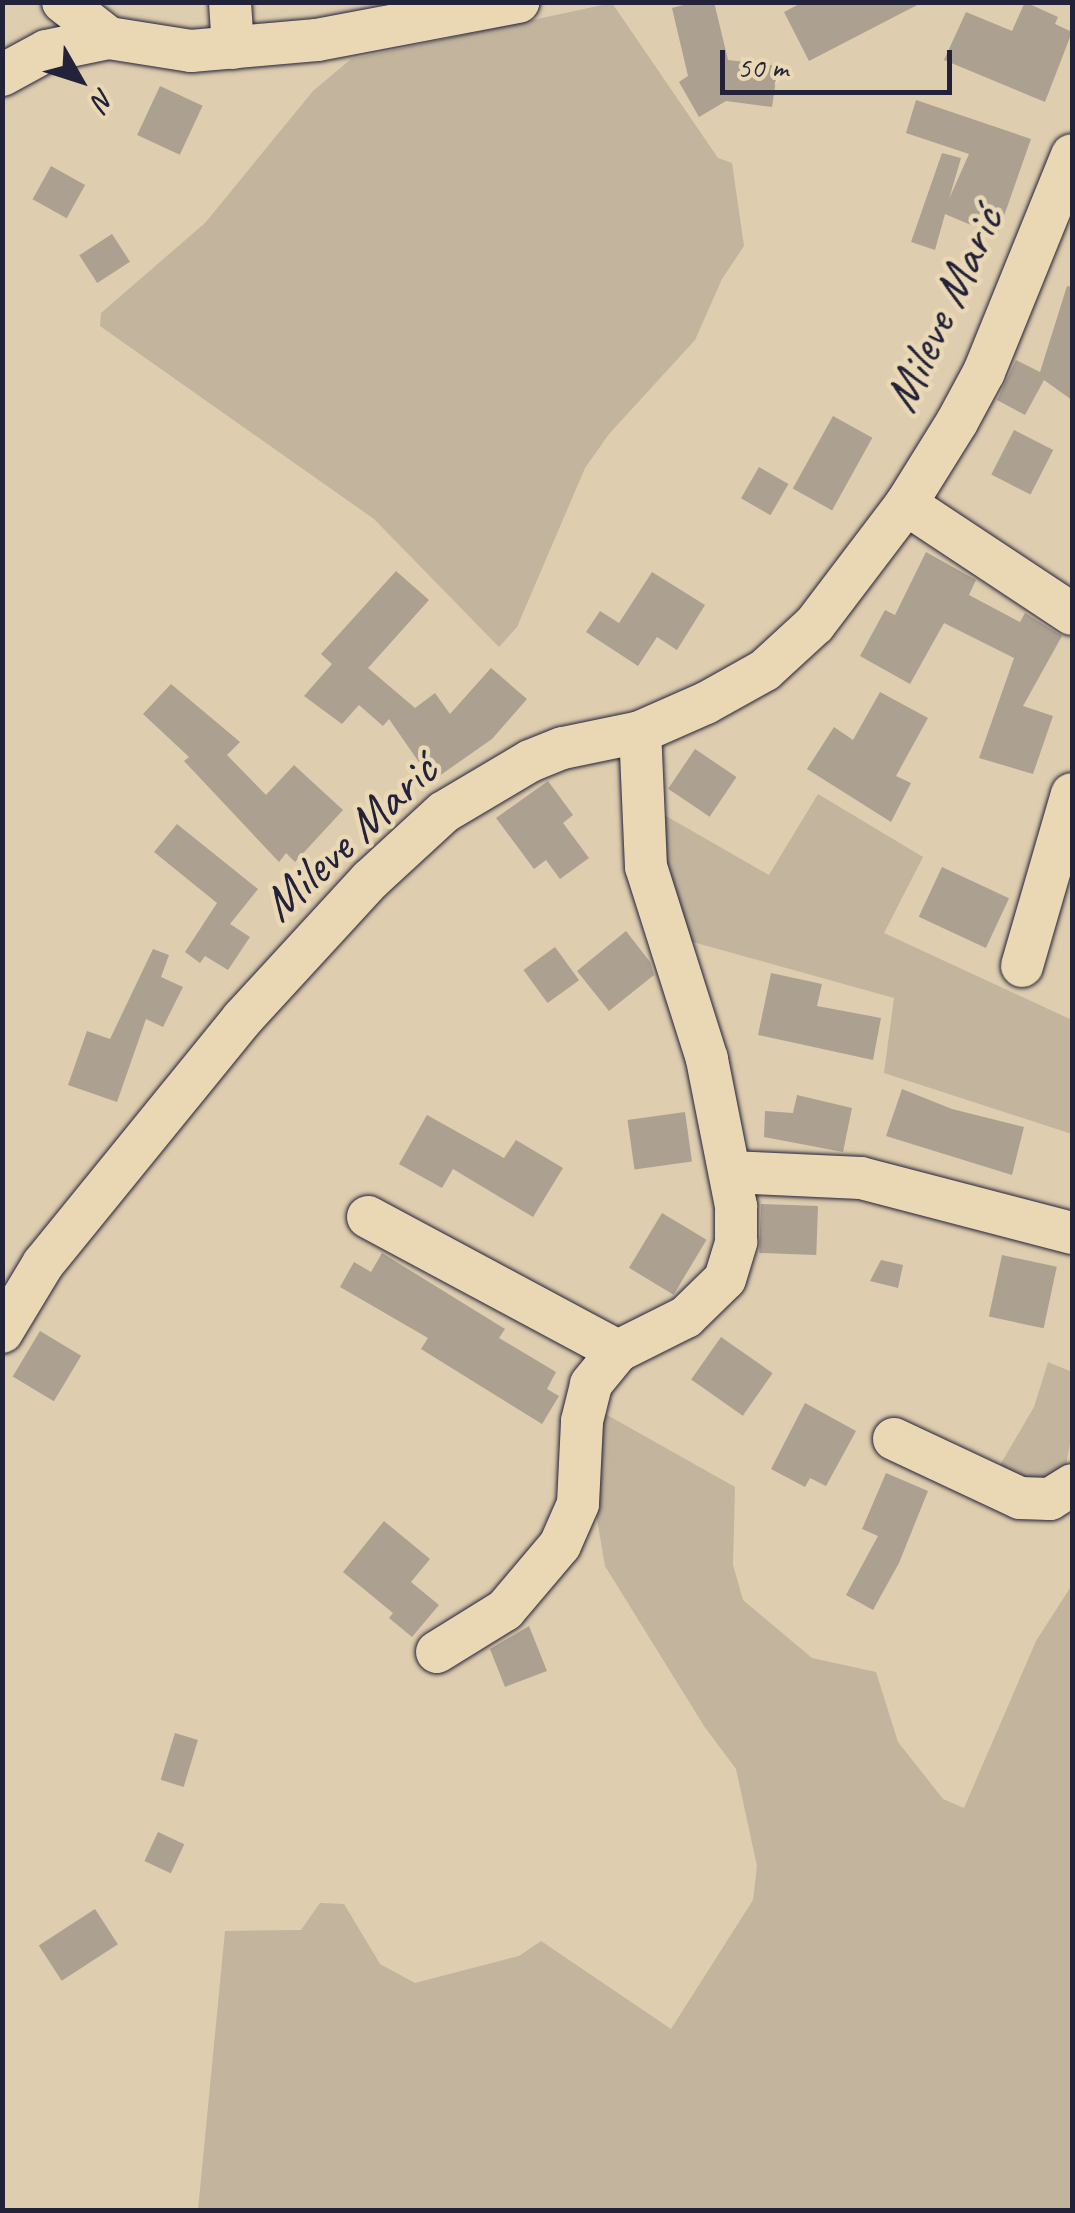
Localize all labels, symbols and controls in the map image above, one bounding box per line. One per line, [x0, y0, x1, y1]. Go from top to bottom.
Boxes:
north arrow [30, 30, 130, 130]
scale bar [725, 30, 958, 92]
text: 50 m [737, 48, 788, 86]
text: N [85, 81, 123, 117]
street label: Mileve Marić [870, 197, 1016, 421]
street label: Mileve Marić [249, 741, 449, 933]

